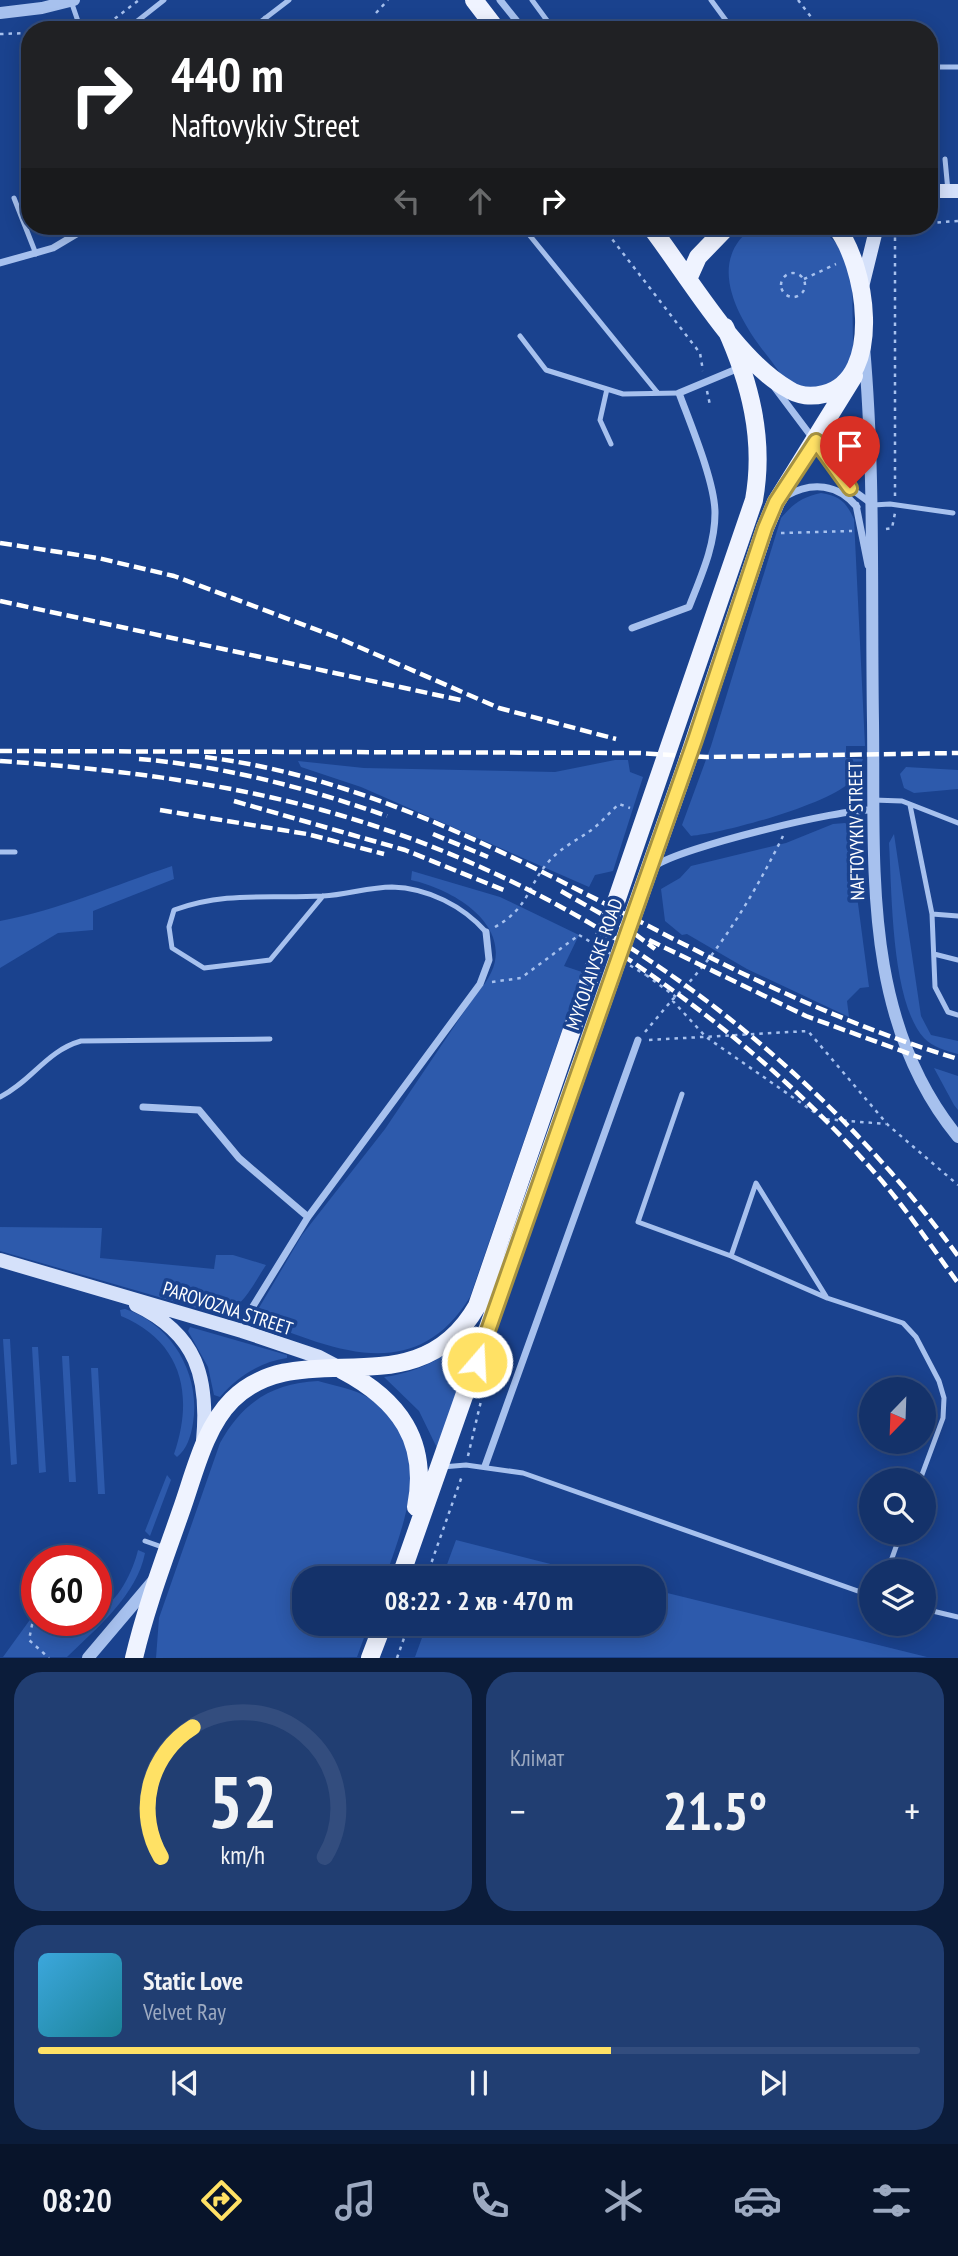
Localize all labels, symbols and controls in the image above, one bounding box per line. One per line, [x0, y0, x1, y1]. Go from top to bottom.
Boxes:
text: 440 m [171, 42, 284, 106]
icon: right [56, 49, 147, 140]
text: Naftovykiv Street [171, 104, 360, 146]
icon: left [388, 182, 426, 220]
icon: ahead [461, 182, 499, 220]
icon: right [534, 182, 572, 220]
pin [820, 416, 880, 488]
icon: arrive [831, 427, 869, 465]
street label: NAFTOVYKIV STREET [843, 761, 869, 901]
street label: MYKOLAIVSKE ROAD [560, 895, 628, 1033]
street label: PAROVOZNA STREET [160, 1276, 296, 1340]
position arrow [440, 1325, 514, 1399]
north arrow [859, 1377, 936, 1454]
map controls [859, 1377, 936, 1636]
button: search [859, 1468, 936, 1545]
speed limit sign: 60 [21, 1545, 112, 1636]
button: layers [859, 1559, 936, 1636]
text: 08:22 · 2 хв · 470 m [385, 1584, 573, 1617]
text: Клімат [510, 1743, 564, 1772]
text: 52 [208, 1754, 278, 1848]
text: 21.5° [663, 1777, 767, 1844]
text: − [510, 1786, 526, 1835]
text: + [904, 1786, 920, 1835]
text: km/h [221, 1839, 265, 1871]
text: Static Love [143, 1964, 243, 1997]
text: Velvet Ray [143, 1997, 226, 2026]
icon: previous [166, 2064, 204, 2102]
icon: pause [460, 2064, 498, 2102]
icon: next [754, 2064, 792, 2102]
icon: directions [197, 2176, 246, 2225]
icon: music [331, 2176, 380, 2225]
icon: phone [465, 2176, 514, 2225]
icon: climate [599, 2176, 648, 2225]
icon: car [733, 2176, 782, 2225]
icon: filters [867, 2176, 916, 2225]
text: 08:20 [42, 2179, 112, 2221]

